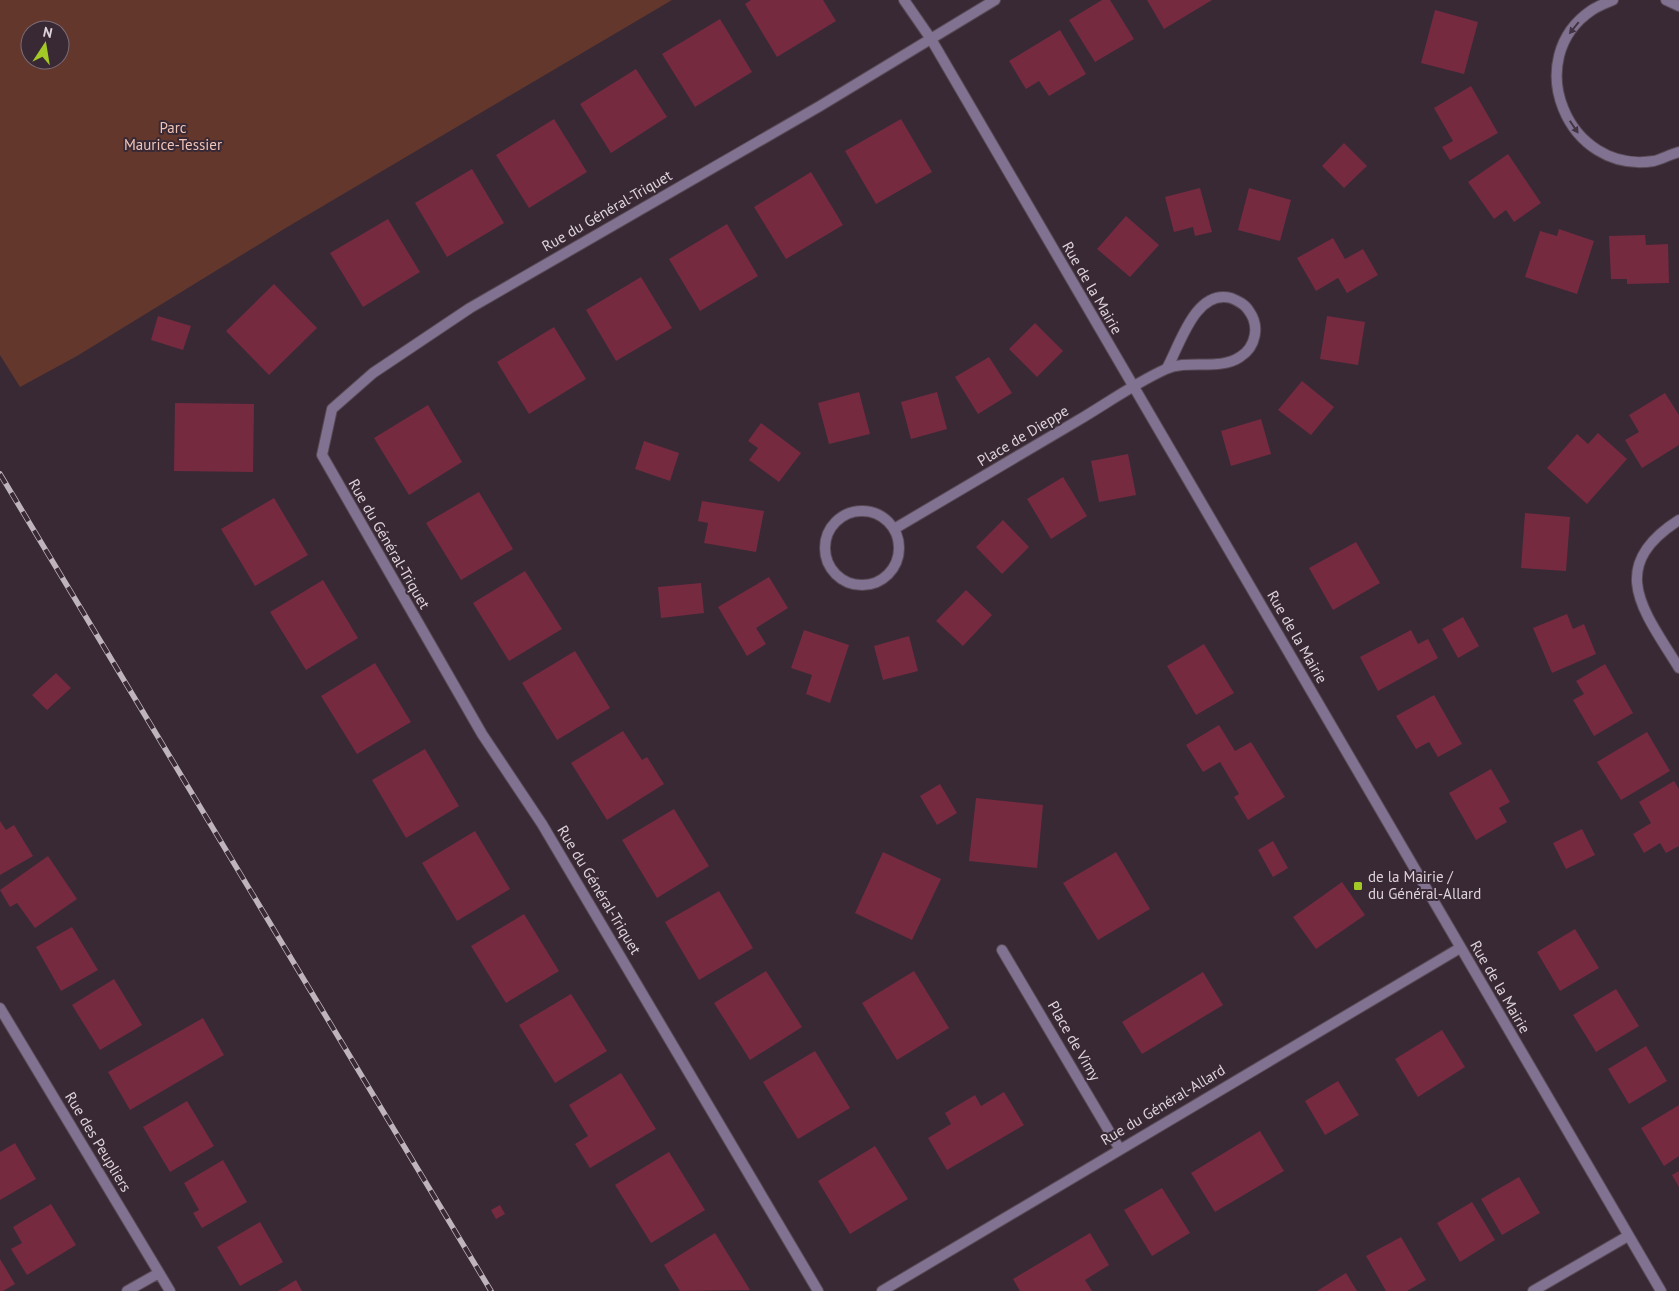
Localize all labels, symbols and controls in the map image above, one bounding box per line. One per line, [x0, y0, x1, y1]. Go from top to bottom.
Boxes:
north arrow [20, 20, 70, 70]
one-way arrow [1569, 22, 1580, 35]
text: N [41, 23, 54, 42]
park label: Parc Maurice-Tessier [124, 118, 222, 154]
one-way arrow [1569, 121, 1579, 134]
street label: Rue du Général-Triquet [538, 166, 675, 256]
street label: Rue de la Mairie [1058, 238, 1127, 338]
street label: Place de Dieppe [974, 401, 1072, 470]
street label: Rue du Général-Triquet [344, 475, 434, 612]
street label: Rue de la Mairie [1263, 587, 1332, 687]
street label: Rue du Général-Triquet [553, 822, 645, 958]
place label: de la Mairie / du Général-Allard [1368, 867, 1481, 903]
marker: de la Mairie / du Général-Allard [1352, 880, 1364, 892]
street label: Rue de la Mairie [1466, 937, 1535, 1037]
street label: Place de Vimy [1044, 997, 1105, 1084]
street label: Rue du Général-Allard [1097, 1060, 1228, 1149]
street label: Rue des Peupliers [61, 1088, 136, 1195]

